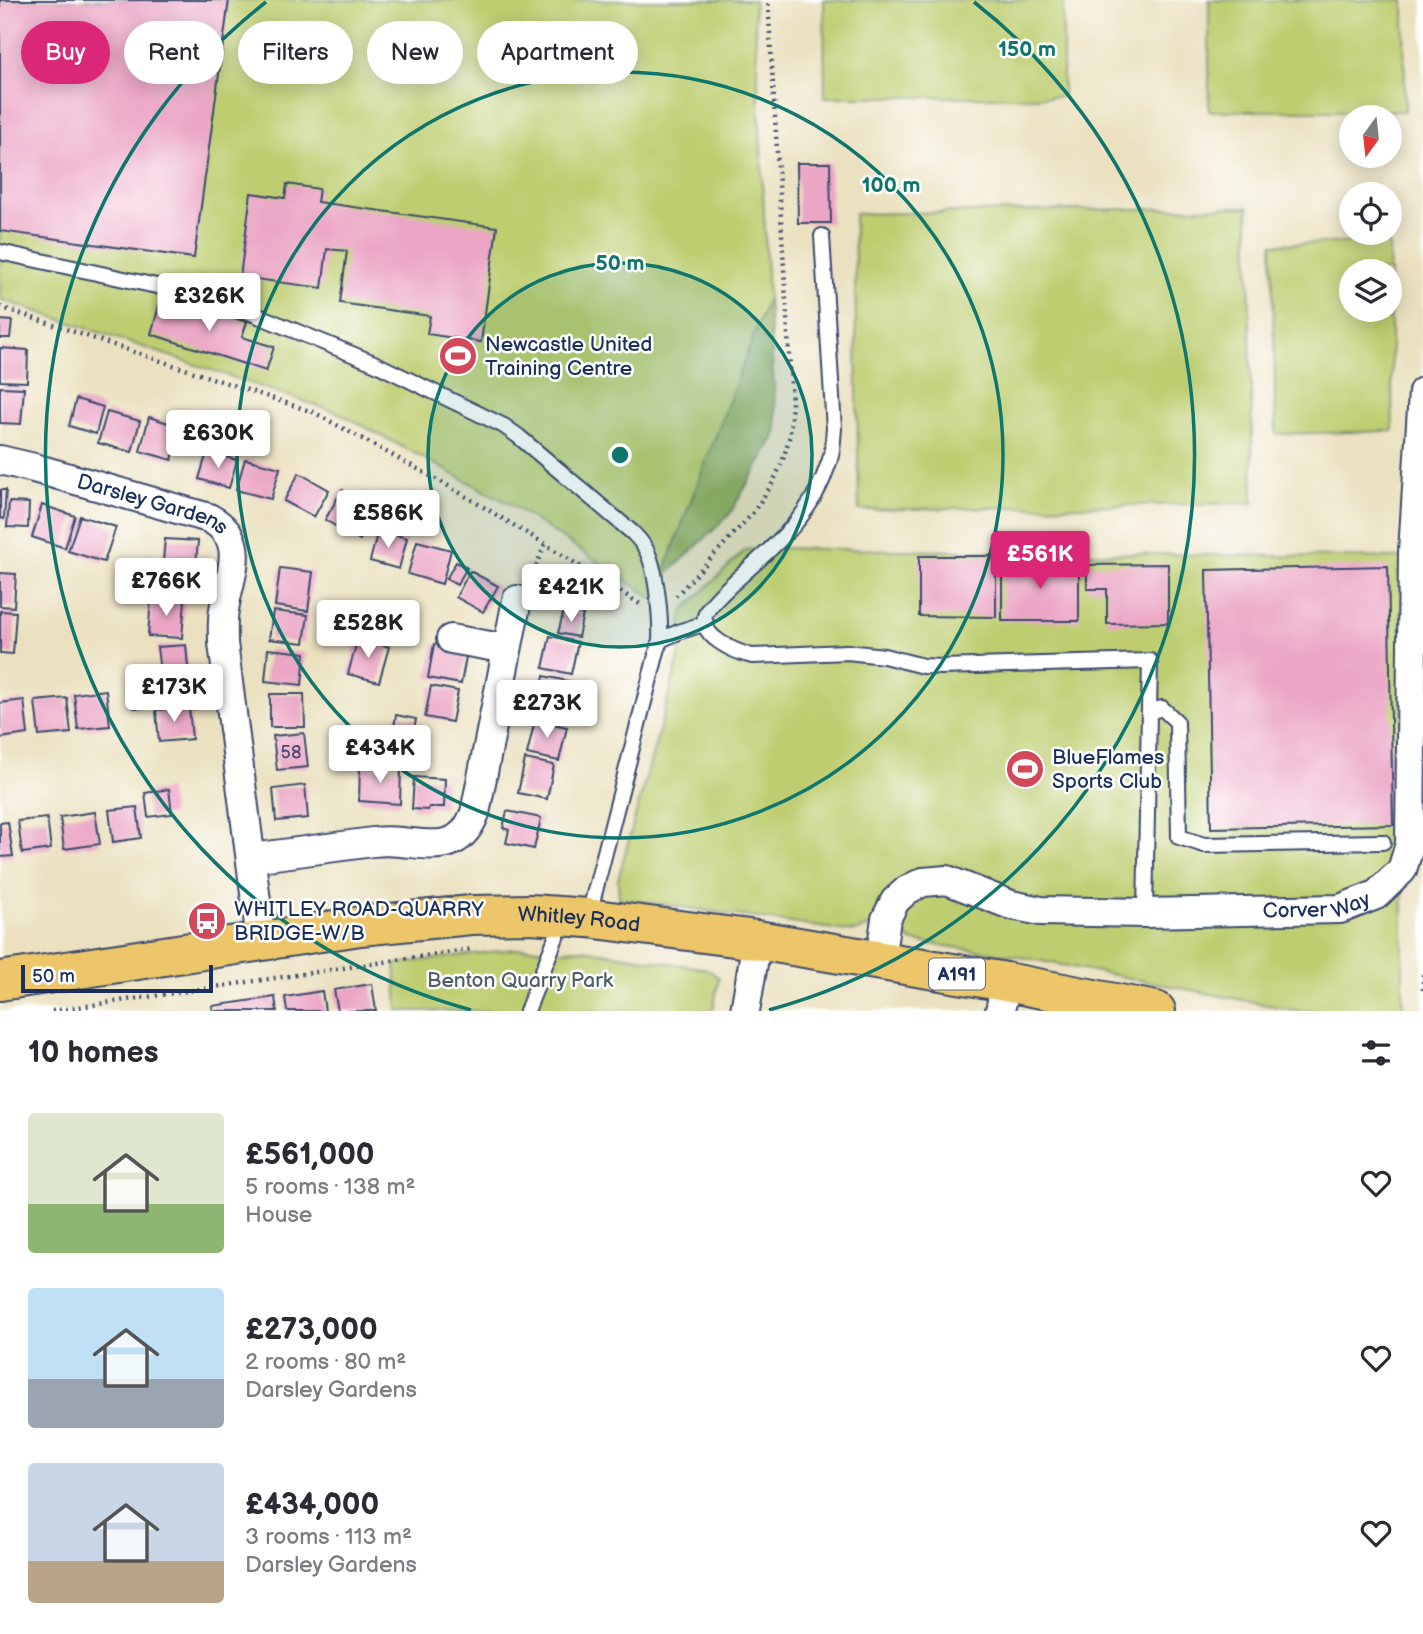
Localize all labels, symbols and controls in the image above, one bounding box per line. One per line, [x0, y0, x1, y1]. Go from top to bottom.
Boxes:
chip: Buy [21, 21, 110, 84]
chip: Rent [124, 21, 224, 84]
chip: Filters [238, 21, 353, 84]
chip: New [367, 21, 463, 84]
chip: Apartment [477, 21, 638, 84]
text: 150 m [998, 37, 1056, 62]
north arrow [1339, 105, 1402, 168]
map controls [1339, 105, 1402, 322]
text: 100 m [862, 173, 920, 198]
button: locate [1339, 182, 1402, 245]
text: 50 m [596, 251, 644, 276]
button: layers [1339, 259, 1402, 322]
pin: £326K [160, 274, 258, 333]
text: £326K [173, 282, 245, 310]
place label: Newcastle United Training Centre [485, 332, 652, 381]
sports icon: Newcastle United Training Centre [437, 335, 479, 377]
pin: £630K [169, 410, 267, 470]
text: £630K [182, 419, 254, 447]
centre of rings [608, 443, 632, 467]
street label: Darsley Gardens [74, 469, 234, 540]
pin: £586K [339, 490, 437, 550]
text: £586K [353, 499, 423, 527]
pin: £561K [991, 532, 1089, 591]
text: £561K [1007, 540, 1073, 568]
pin: £766K [117, 558, 215, 618]
pin: £421K [522, 564, 620, 624]
text: £766K [131, 567, 201, 595]
text: £421K [538, 573, 604, 601]
pin: £528K [319, 600, 417, 660]
text: £528K [333, 609, 403, 637]
pin: £173K [125, 664, 223, 724]
text: £173K [141, 673, 207, 701]
pin: £273K [498, 680, 596, 740]
text: £273K [512, 689, 582, 717]
pin: £434K [331, 726, 429, 785]
text: £434K [345, 734, 415, 762]
house number: 58 [281, 742, 301, 763]
place label: BlueFlames Sports Club [1052, 745, 1164, 794]
sports icon: BlueFlames Sports Club [1004, 748, 1046, 790]
street label: Corver Way [1262, 886, 1374, 924]
place label: WHITLEY ROAD-QUARRY BRIDGE-W/B [234, 897, 484, 946]
bus stop icon: WHITLEY ROAD-QUARRY BRIDGE-W/B [186, 900, 228, 942]
street label: Whitley Road [518, 902, 642, 938]
road number: A191 [929, 958, 985, 990]
scale bar [21, 962, 214, 994]
text: 50 m [32, 965, 75, 988]
park label: Benton Quarry Park [427, 968, 614, 993]
icon: filters [1357, 1034, 1395, 1072]
text: 10 homes [28, 1035, 159, 1071]
text: £561,000 [245, 1137, 375, 1173]
icon: home [84, 1141, 168, 1225]
icon: heart [1357, 1164, 1395, 1202]
text: 5 rooms · 138 m² [245, 1173, 415, 1201]
text: House [245, 1201, 312, 1229]
text: £273,000 [245, 1312, 378, 1348]
icon: home [84, 1316, 168, 1400]
icon: heart [1357, 1339, 1395, 1377]
text: 2 rooms · 80 m² [245, 1348, 406, 1376]
text: Darsley Gardens [245, 1376, 417, 1404]
text: £434,000 [245, 1487, 379, 1523]
icon: home [84, 1491, 168, 1575]
icon: heart [1357, 1514, 1395, 1552]
text: 3 rooms · 113 m² [245, 1523, 412, 1551]
text: Darsley Gardens [245, 1551, 417, 1579]

